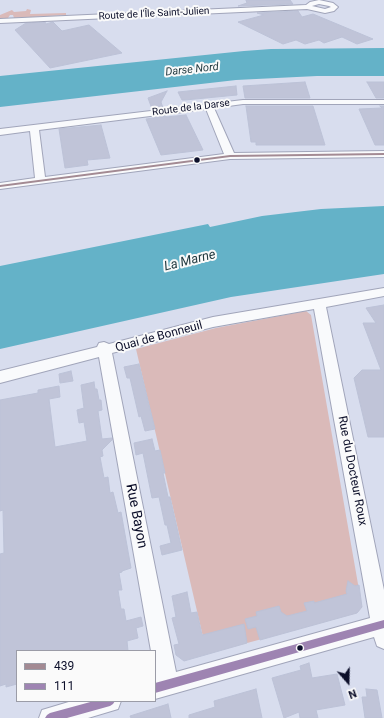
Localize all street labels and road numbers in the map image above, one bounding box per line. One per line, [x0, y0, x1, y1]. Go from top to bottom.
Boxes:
street label: Route de l'Île Saint-Julien [98, 5, 210, 23]
street label: Route de la Darse [152, 97, 230, 119]
street label: Quai de Bonneuil [114, 318, 204, 356]
street label: Rue du Docteur Roux [334, 415, 370, 527]
street label: Rue Bayon [121, 482, 151, 550]

